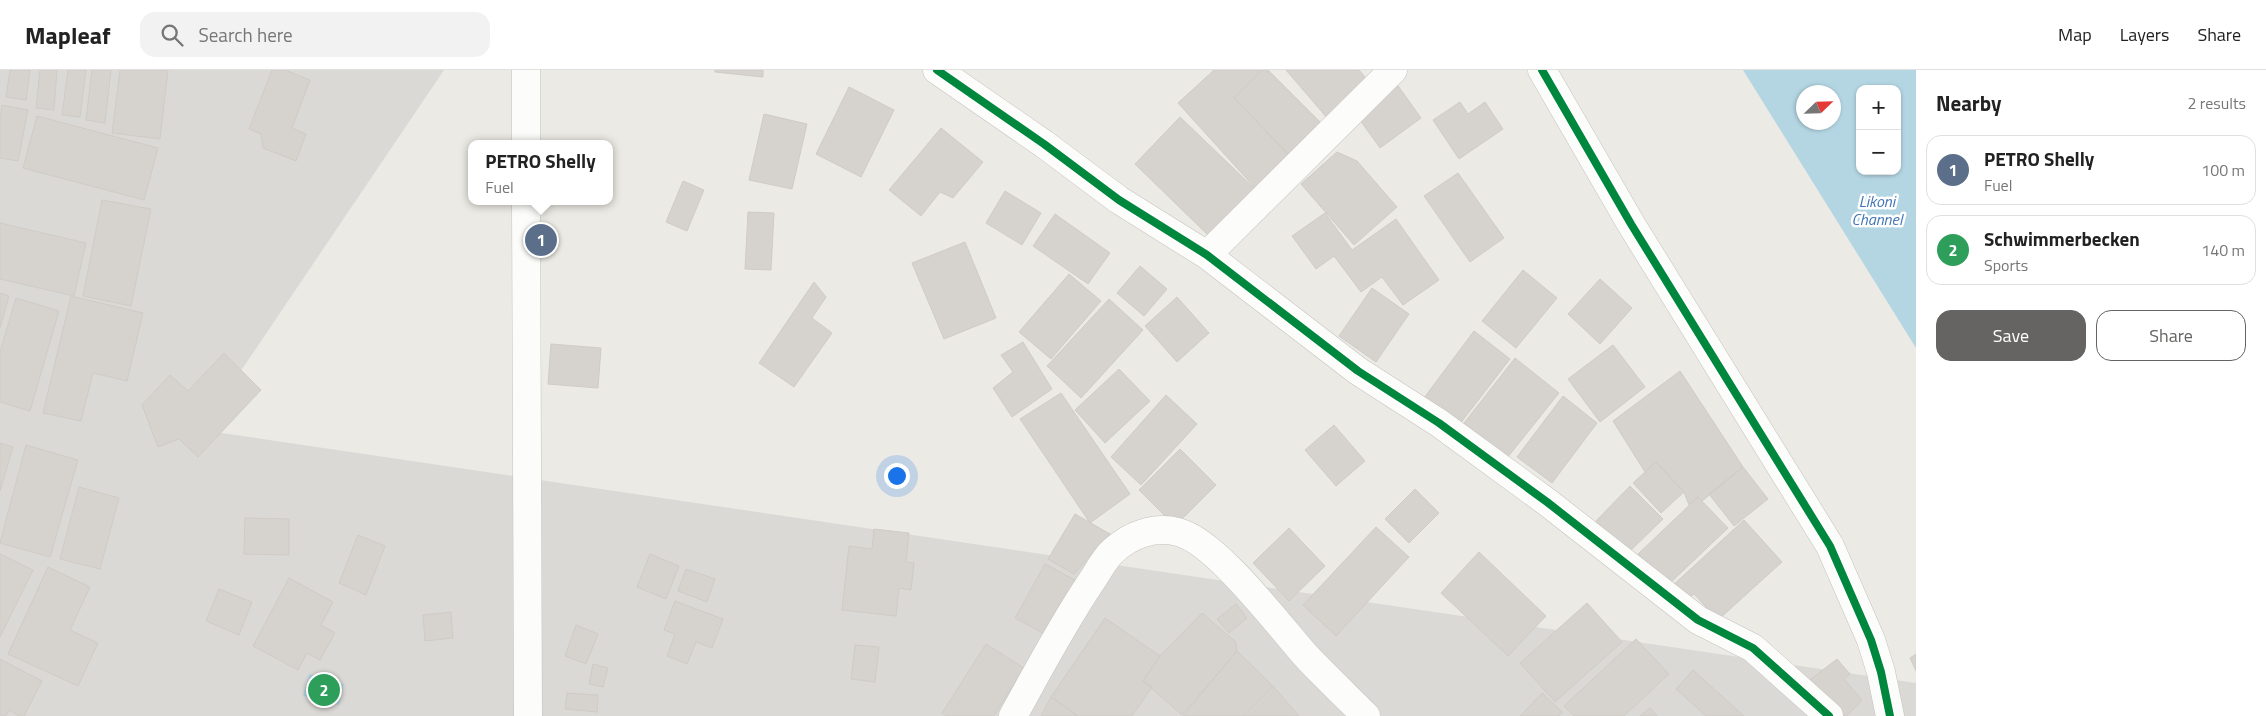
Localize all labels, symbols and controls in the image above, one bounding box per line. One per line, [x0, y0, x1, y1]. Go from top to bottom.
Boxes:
search box [140, 12, 490, 57]
text: Mapleaf [25, 17, 110, 53]
text: Search here [198, 20, 293, 49]
icon: search [158, 21, 186, 49]
text: Map [2058, 21, 2092, 48]
text: Layers [2120, 21, 2169, 48]
text: Share [2197, 21, 2241, 48]
north arrow [1796, 85, 1841, 130]
map controls [1856, 85, 1901, 175]
button: + [1856, 85, 1901, 130]
text: Nearby [1936, 87, 2001, 119]
text: 2 results [2187, 91, 2246, 115]
button: − [1856, 130, 1901, 175]
popup [468, 140, 613, 205]
text: PETRO Shelly [1984, 144, 2094, 173]
text: PETRO Shelly [485, 146, 596, 175]
text: 1 [1949, 158, 1957, 182]
text: 100 m [2201, 158, 2245, 182]
text: Fuel [1984, 173, 2012, 197]
text: Fuel [485, 175, 514, 199]
water label: Likoni Channel [1852, 189, 1904, 231]
pin: 1 [525, 221, 557, 259]
text: Schwimmerbecken [1984, 224, 2140, 253]
text: 2 [1949, 238, 1957, 262]
text: 140 m [2201, 238, 2245, 262]
text: Sports [1984, 253, 2028, 277]
button: Save [1936, 310, 2086, 361]
button: Share [2096, 310, 2246, 361]
your location [884, 463, 910, 489]
pin: 2 [308, 671, 340, 709]

